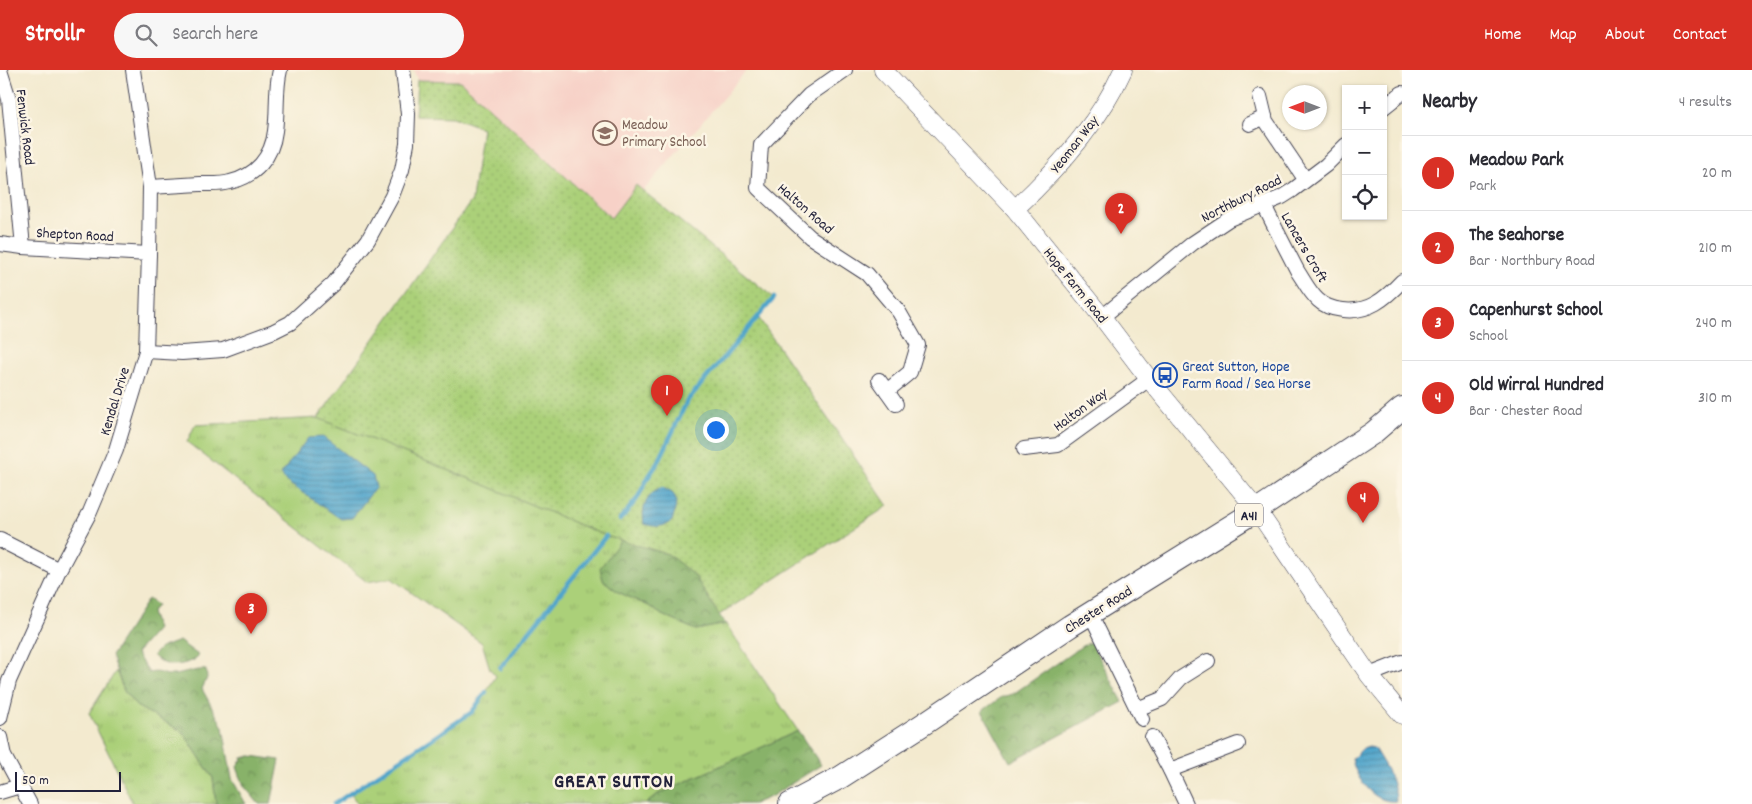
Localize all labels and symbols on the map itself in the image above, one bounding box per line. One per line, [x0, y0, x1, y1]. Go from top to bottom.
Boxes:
north arrow [1282, 85, 1327, 130]
street label: Fenwick Road [8, 88, 40, 166]
street label: Yeoman Way [1046, 111, 1106, 179]
place label: Meadow Primary School [622, 115, 706, 154]
school or university icon: Meadow Primary School [592, 120, 618, 146]
street label: Northbury Road [1198, 170, 1286, 230]
street label: Halton Road [771, 179, 838, 240]
pin: 2 [1105, 193, 1137, 234]
street label: Lancers Croft [1274, 209, 1333, 288]
street label: Shepton Road [36, 223, 114, 249]
street label: Hope Farm Road [1037, 243, 1112, 329]
place label: Great Sutton, Hope Farm Road / Sea Horse [1182, 357, 1311, 396]
bus stop icon: Great Sutton, Hope Farm Road / Sea Horse [1152, 362, 1178, 388]
street label: Kendal Drive [95, 364, 137, 438]
pin: 1 [651, 375, 683, 416]
street label: Halton Way [1049, 383, 1114, 438]
your location [703, 417, 729, 443]
pin: 4 [1347, 482, 1379, 523]
road number: A41 [1235, 504, 1263, 526]
street label: Chester Road [1061, 581, 1137, 640]
pin: 3 [235, 593, 267, 634]
scale bar [15, 769, 121, 792]
district label: GREAT SUTTON [554, 769, 674, 797]

